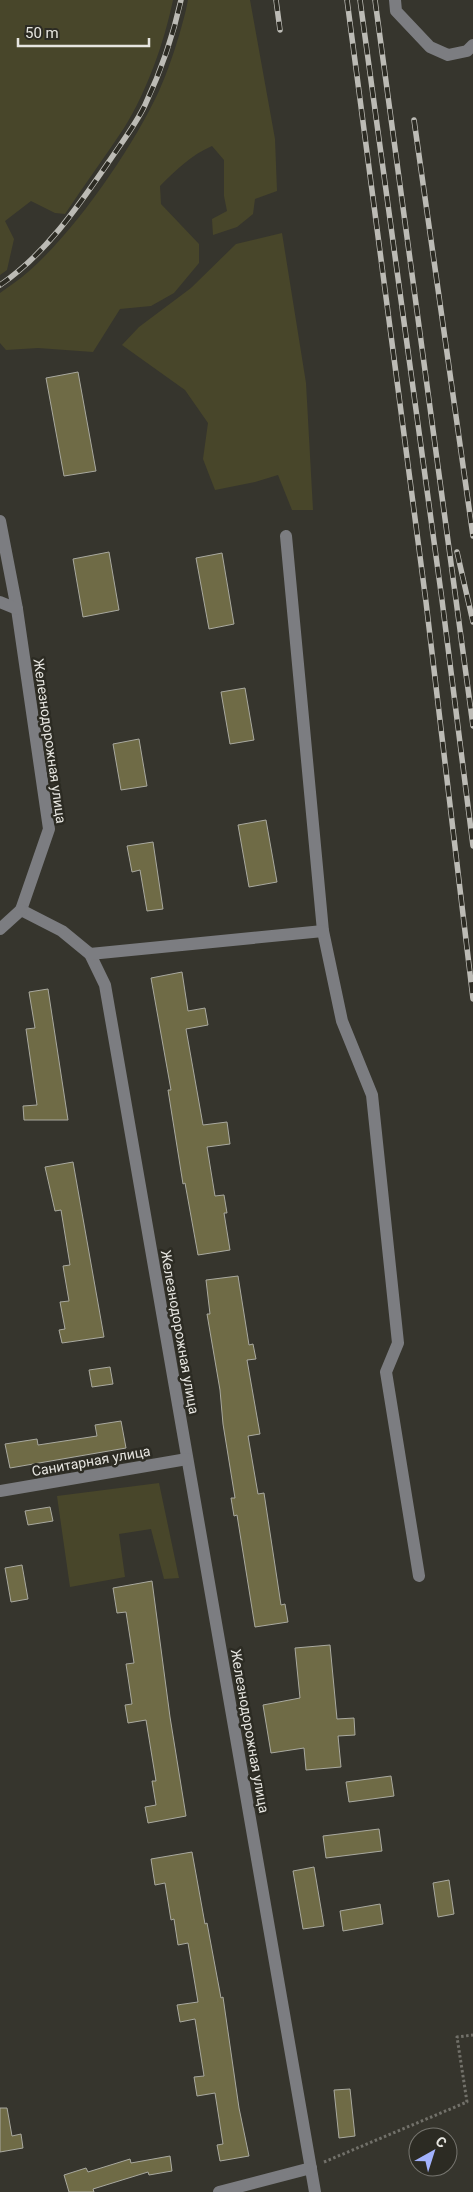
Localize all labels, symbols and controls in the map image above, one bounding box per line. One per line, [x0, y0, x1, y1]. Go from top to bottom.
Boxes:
scale bar [18, 15, 149, 47]
text: 50 m [25, 24, 59, 42]
street label: Железнодорожная улица [31, 658, 69, 824]
street label: Железнодорожная улица [158, 1249, 202, 1415]
street label: Санитарная улица [30, 1443, 152, 1479]
street label: Железнодорожная улица [228, 1648, 272, 1814]
north arrow [408, 2127, 458, 2177]
text: С [433, 2133, 450, 2151]

